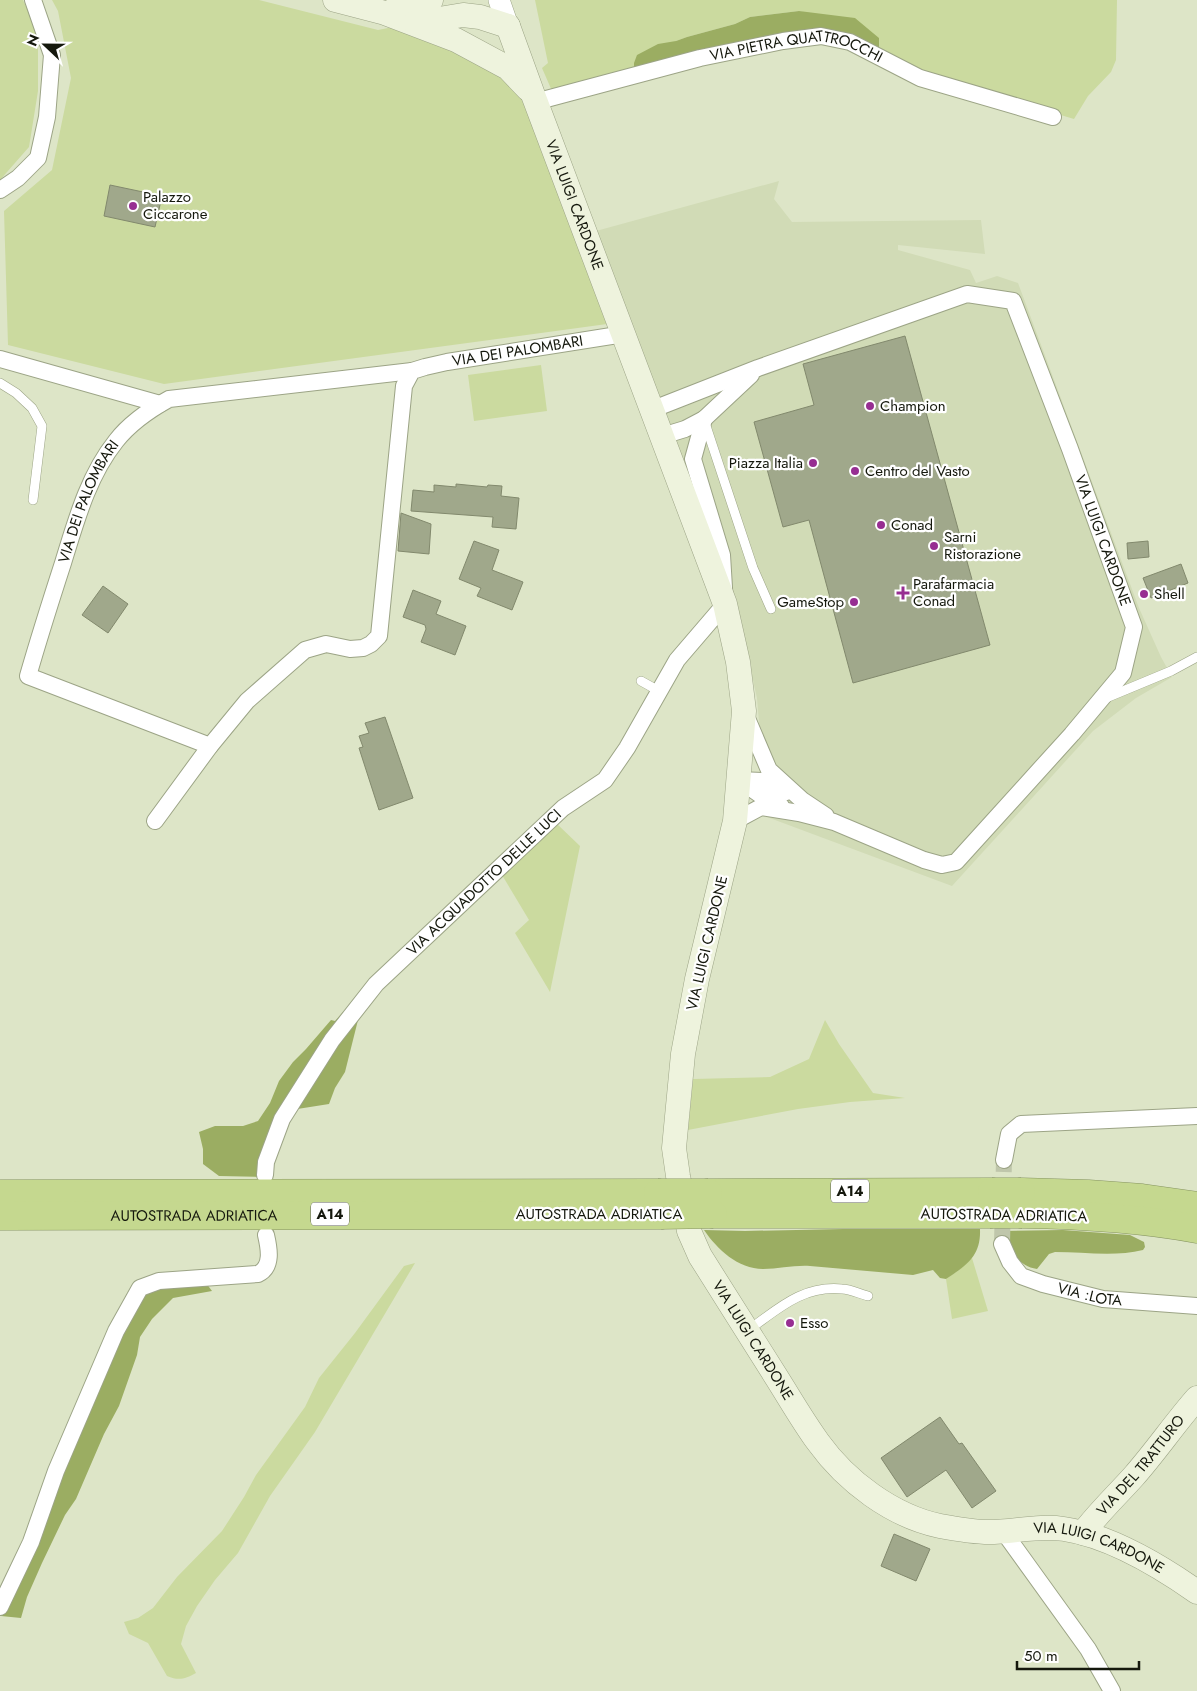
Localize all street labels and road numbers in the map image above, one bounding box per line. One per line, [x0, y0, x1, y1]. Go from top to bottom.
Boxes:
street label: VIA PIETRA QUATTROCCHI [707, 49, 885, 71]
street label: VIA LUIGI CARDONE [540, 137, 609, 273]
street label: VIA DEI PALOMBARI [451, 330, 585, 372]
street label: VIA DEI PALOMBARI [53, 435, 124, 566]
street label: VIA LUIGI CARDONE [1069, 472, 1137, 609]
street label: VIA ACQUADOTTO DELLE LUCI [402, 804, 566, 961]
street label: VIA LUIGI CARDONE [681, 873, 733, 1013]
road number: A14 [831, 1180, 869, 1202]
road number: A14 [311, 1202, 349, 1226]
street label: AUTOSTRADA ADRIATICA [516, 1203, 682, 1225]
street label: AUTOSTRADA ADRIATICA [921, 1203, 1088, 1227]
street label: AUTOSTRADA ADRIATICA [111, 1205, 278, 1227]
street label: VIA LUIGI CARDONE [707, 1276, 799, 1404]
street label: VIA :LOTA [1055, 1277, 1123, 1311]
street label: VIA DEL TRATTURO [1091, 1410, 1190, 1520]
street label: VIA LUIGI CARDONE [1033, 1517, 1168, 1579]

